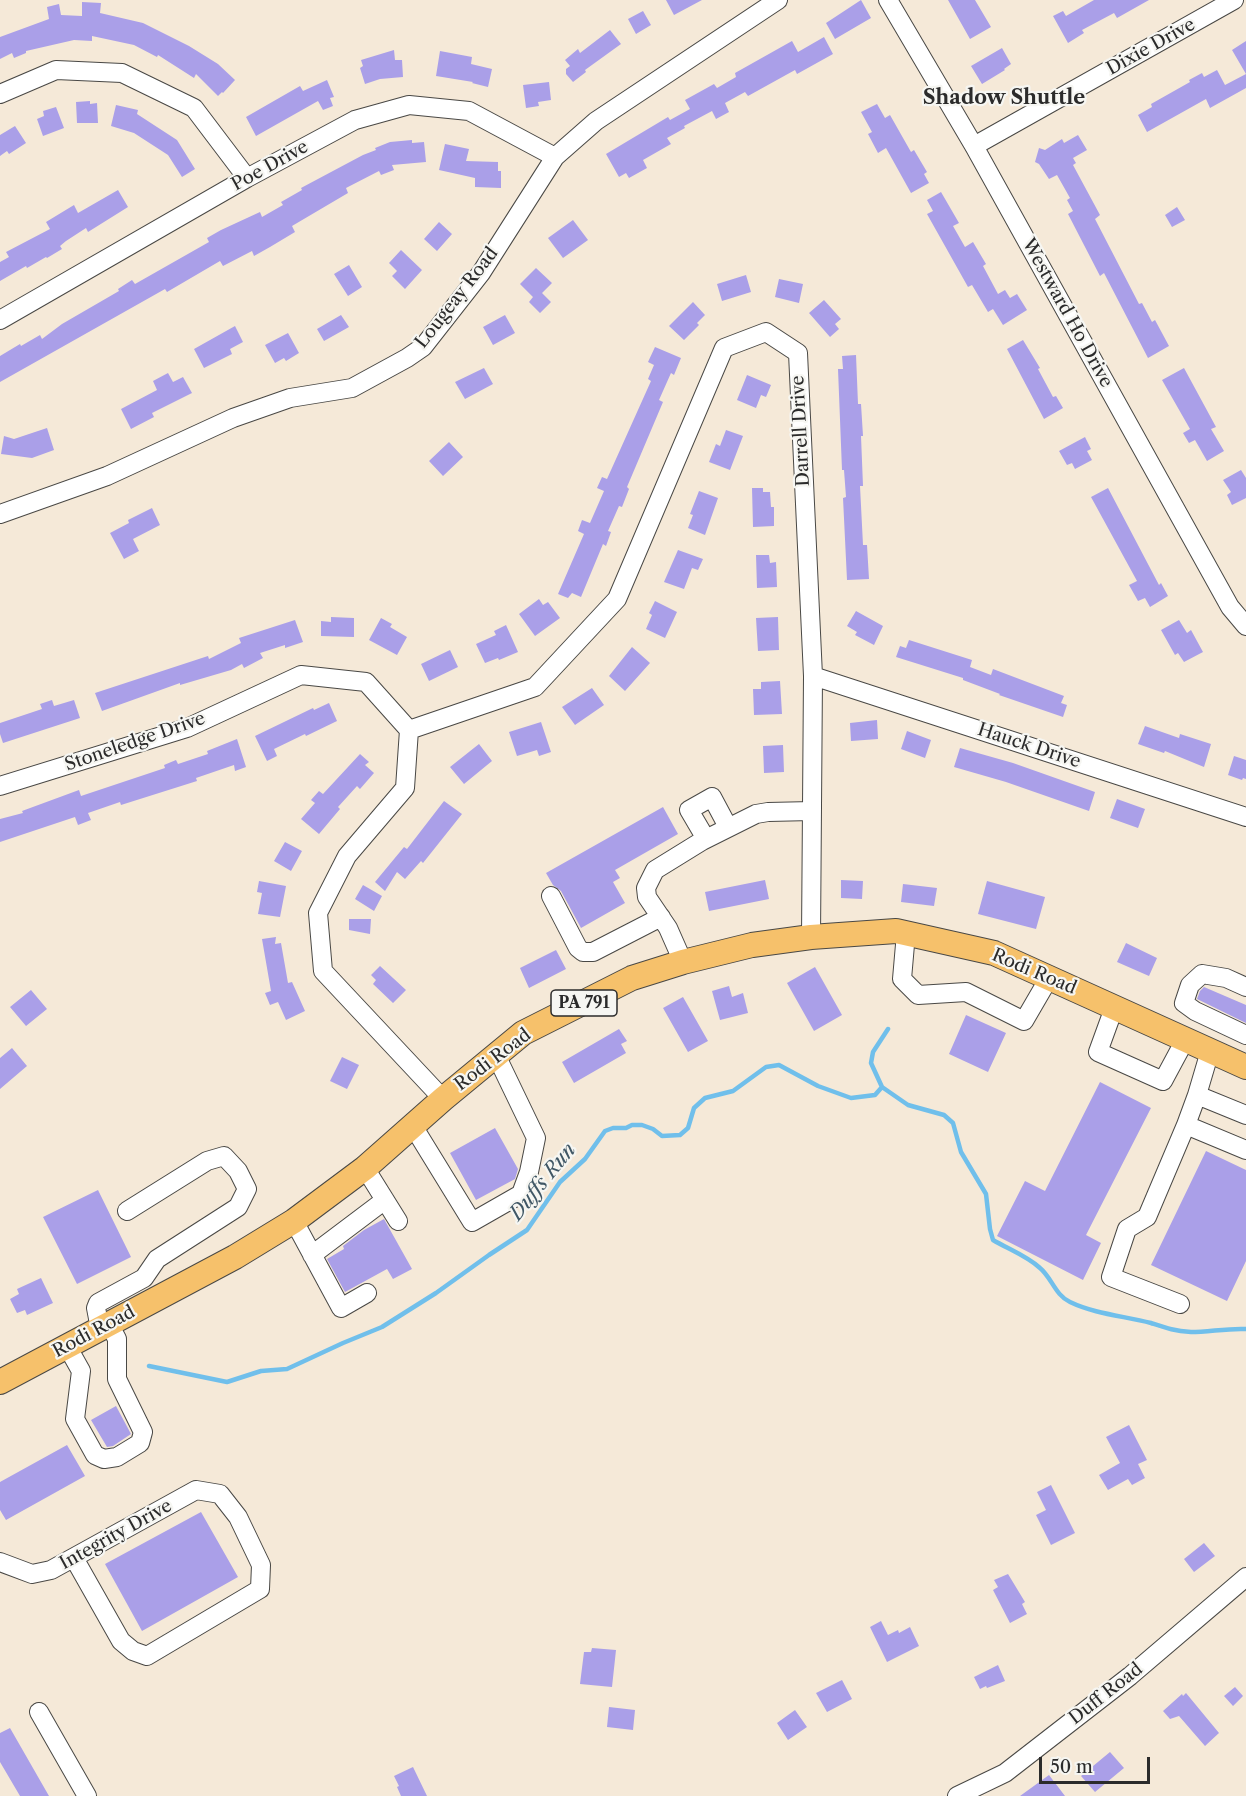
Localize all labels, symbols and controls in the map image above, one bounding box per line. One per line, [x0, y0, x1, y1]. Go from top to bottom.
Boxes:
street label: Dixie Drive [1103, 14, 1199, 80]
district label: Shadow Shuttle [923, 86, 1085, 110]
street label: Poe Drive [228, 136, 312, 196]
street label: Westward Ho Drive [1017, 235, 1117, 391]
street label: Lougeay Road [411, 243, 503, 353]
street label: Darrell Drive [787, 375, 815, 487]
street label: Stoneledge Drive [62, 708, 208, 776]
street label: Hauck Drive [975, 719, 1083, 773]
street label: Rodi Road [988, 945, 1080, 999]
road number: PA 791 [551, 990, 617, 1016]
street label: Rodi Road [451, 1024, 535, 1096]
water label: Duffs Run [505, 1139, 581, 1225]
street label: Rodi Road [49, 1301, 139, 1363]
street label: Integrity Drive [56, 1495, 176, 1575]
street label: Duff Road [1065, 1659, 1147, 1729]
scale bar [1042, 1745, 1153, 1783]
text: 50 m [1050, 1756, 1093, 1778]

